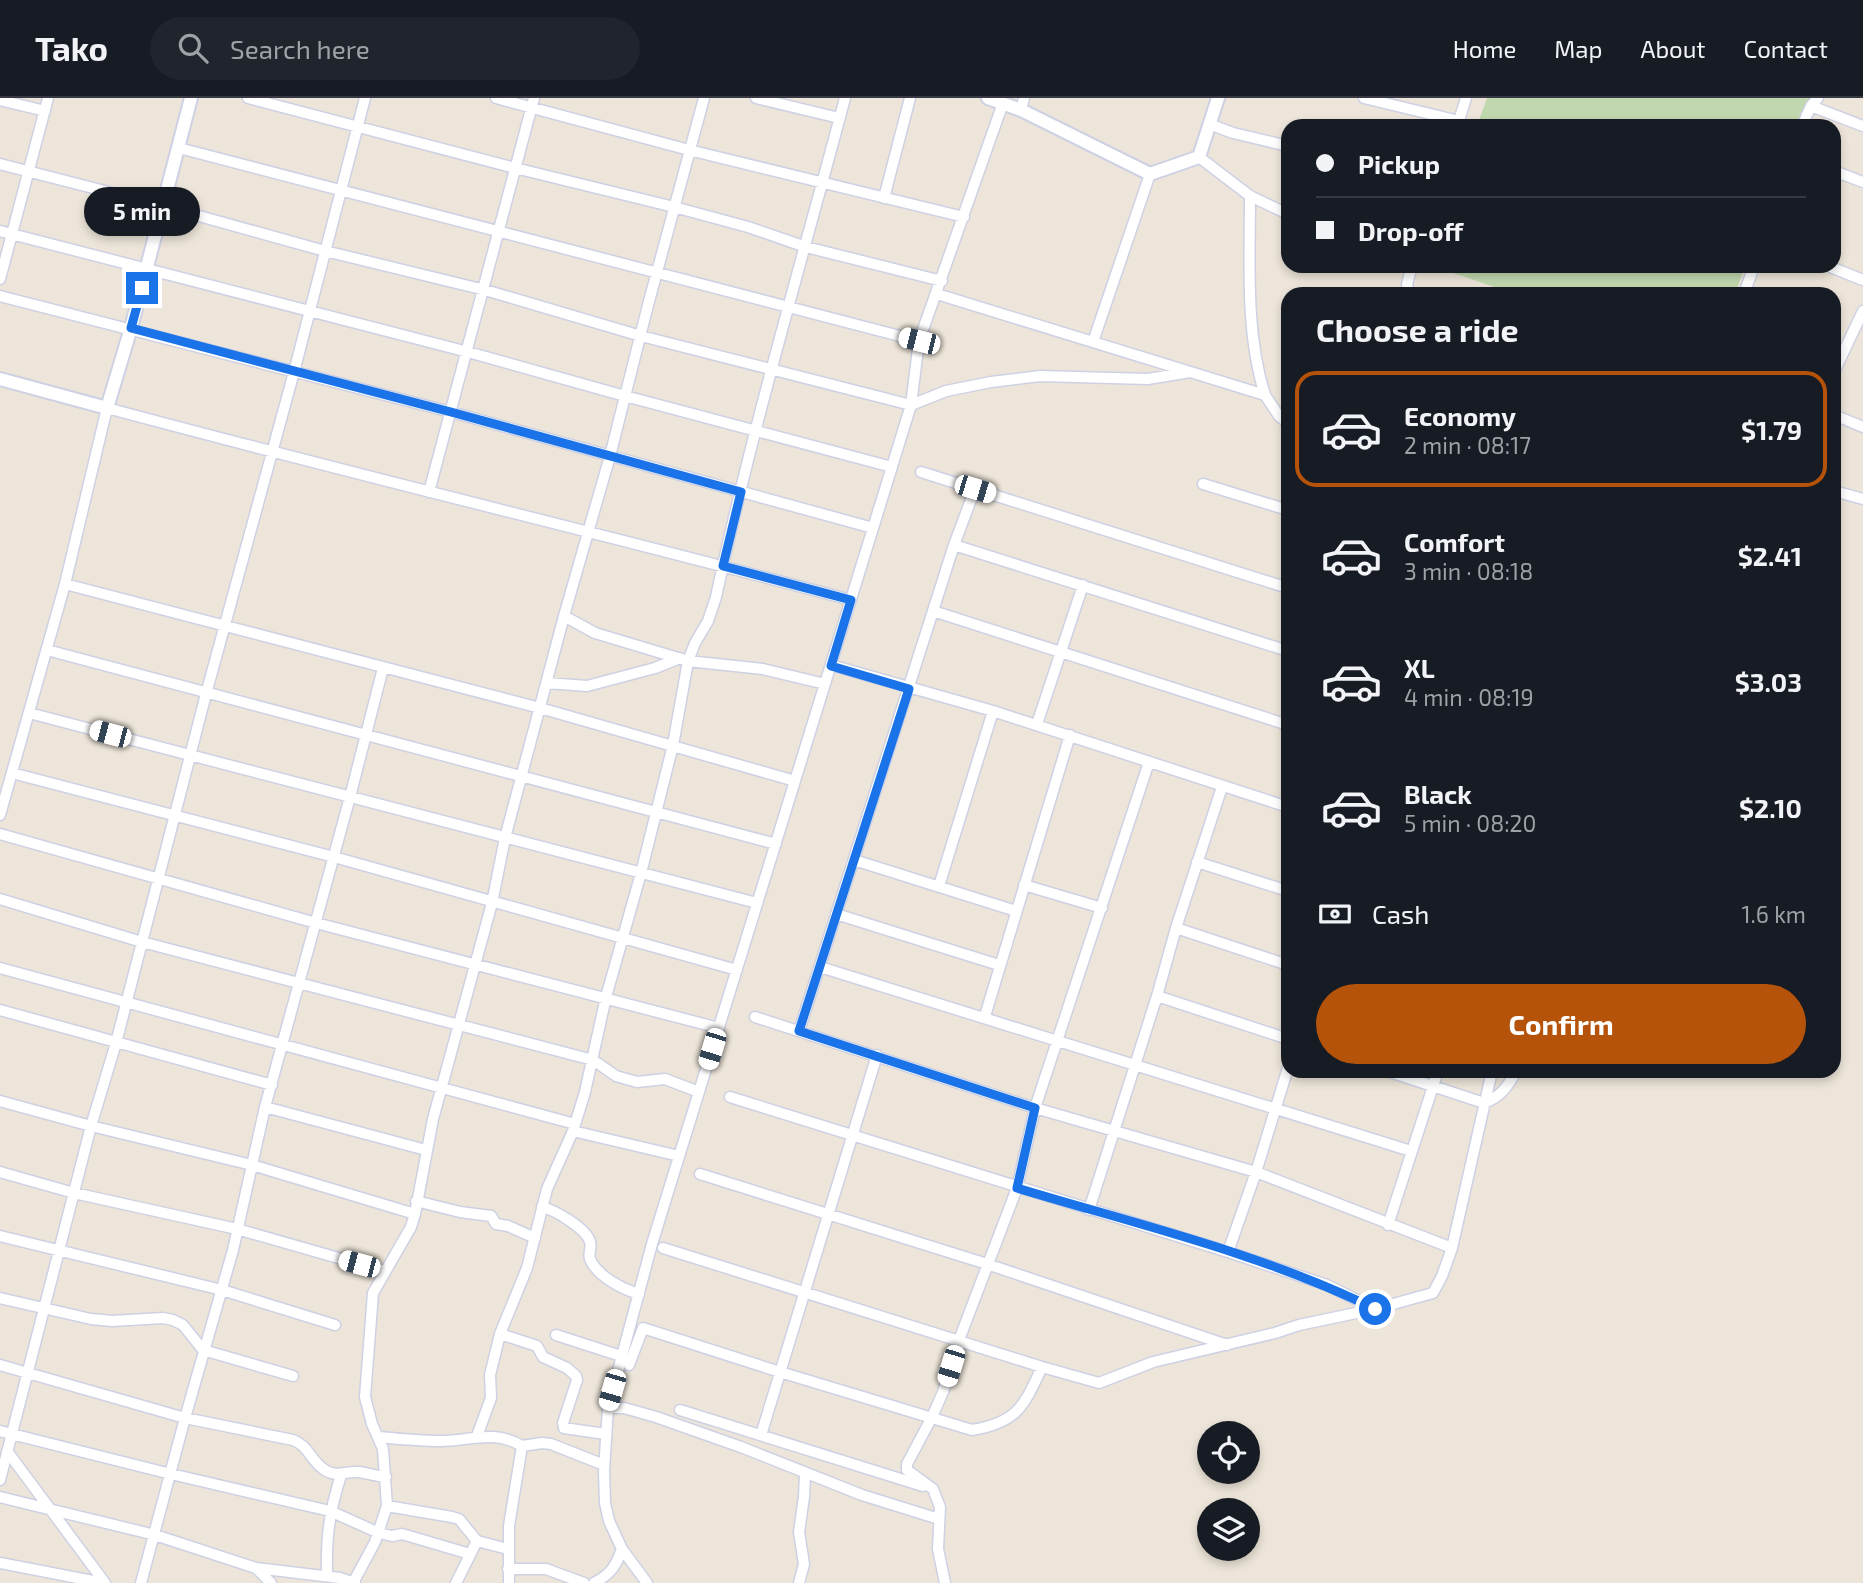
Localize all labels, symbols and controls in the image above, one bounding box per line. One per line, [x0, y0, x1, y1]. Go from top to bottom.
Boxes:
search box [150, 17, 640, 80]
text: Tako [35, 28, 108, 68]
icon: search [174, 29, 212, 67]
text: Search here [230, 33, 370, 64]
text: Home [1453, 34, 1516, 63]
text: Map [1554, 34, 1602, 63]
text: About [1640, 34, 1706, 63]
text: Contact [1744, 34, 1828, 63]
text: Pickup [1358, 148, 1440, 179]
callout: 5 min [84, 186, 200, 236]
text: 5 min [113, 197, 171, 225]
text: Drop-off [1358, 215, 1463, 246]
route end [126, 272, 158, 304]
text: Choose a ride [1316, 310, 1519, 348]
car [897, 326, 942, 356]
icon: car [1320, 398, 1383, 461]
text: Economy [1404, 400, 1516, 431]
text: $1.79 [1741, 414, 1802, 445]
text: 2 min · 08:17 [1404, 431, 1531, 459]
car [952, 473, 999, 505]
icon: car [1320, 524, 1383, 587]
text: Comfort [1404, 526, 1505, 557]
text: $2.41 [1738, 540, 1802, 571]
text: 3 min · 08:18 [1404, 557, 1533, 585]
icon: car [1320, 650, 1383, 713]
text: XL [1404, 652, 1435, 683]
text: $3.03 [1735, 666, 1802, 697]
text: 4 min · 08:19 [1404, 683, 1534, 711]
car [87, 718, 134, 750]
icon: car [1320, 776, 1383, 839]
text: Black [1404, 778, 1472, 809]
text: $2.10 [1739, 792, 1802, 823]
text: 5 min · 08:20 [1404, 809, 1536, 837]
icon: cash [1316, 895, 1354, 933]
text: Cash [1372, 898, 1429, 929]
text: 1.6 km [1741, 900, 1806, 928]
button: Confirm [1316, 984, 1806, 1064]
car [696, 1026, 729, 1072]
car [336, 1248, 383, 1280]
route start [1359, 1293, 1391, 1325]
car [935, 1343, 968, 1389]
car [597, 1367, 628, 1413]
map controls [1197, 1421, 1260, 1561]
button: locate [1197, 1421, 1260, 1484]
button: layers [1197, 1498, 1260, 1561]

